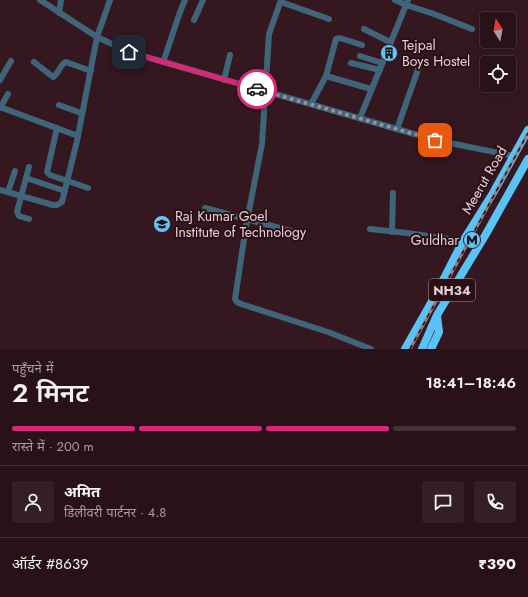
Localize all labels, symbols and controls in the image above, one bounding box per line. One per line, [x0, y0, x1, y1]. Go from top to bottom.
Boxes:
north arrow [480, 12, 516, 48]
map controls [480, 12, 516, 92]
pin [112, 35, 146, 69]
place label: Tejpal Boys Hostel [402, 35, 470, 71]
icon: home [118, 41, 140, 63]
building icon: Tejpal Boys Hostel [379, 43, 399, 63]
button: locate [480, 56, 516, 92]
courier [237, 69, 277, 109]
icon: car [246, 78, 268, 100]
pin [418, 123, 452, 157]
icon: bag [424, 129, 446, 151]
street label: Meerut Road [456, 142, 512, 218]
place label: Raj Kumar Goel Institute of Technology [175, 206, 307, 242]
school or university icon: Raj Kumar Goel Institute of Technology [152, 214, 172, 234]
place label: Guldhar [411, 230, 459, 250]
metro station icon: Guldhar [462, 230, 482, 250]
road number: NH34 [429, 279, 475, 301]
text: पहुँचने में [12, 359, 53, 378]
text: 18:41–18:46 [425, 372, 516, 394]
text: 2 मिनट [12, 374, 89, 412]
text: रास्ते में · 200 m [12, 437, 94, 456]
button: person [12, 481, 54, 523]
text: अमित [64, 481, 100, 503]
button: chat [422, 481, 464, 523]
button: phone [474, 481, 516, 523]
text: डिलीवरी पार्टनर · 4.8 [64, 503, 166, 522]
text: ऑर्डर #8639 [12, 553, 89, 575]
text: ₹390 [478, 553, 516, 575]

